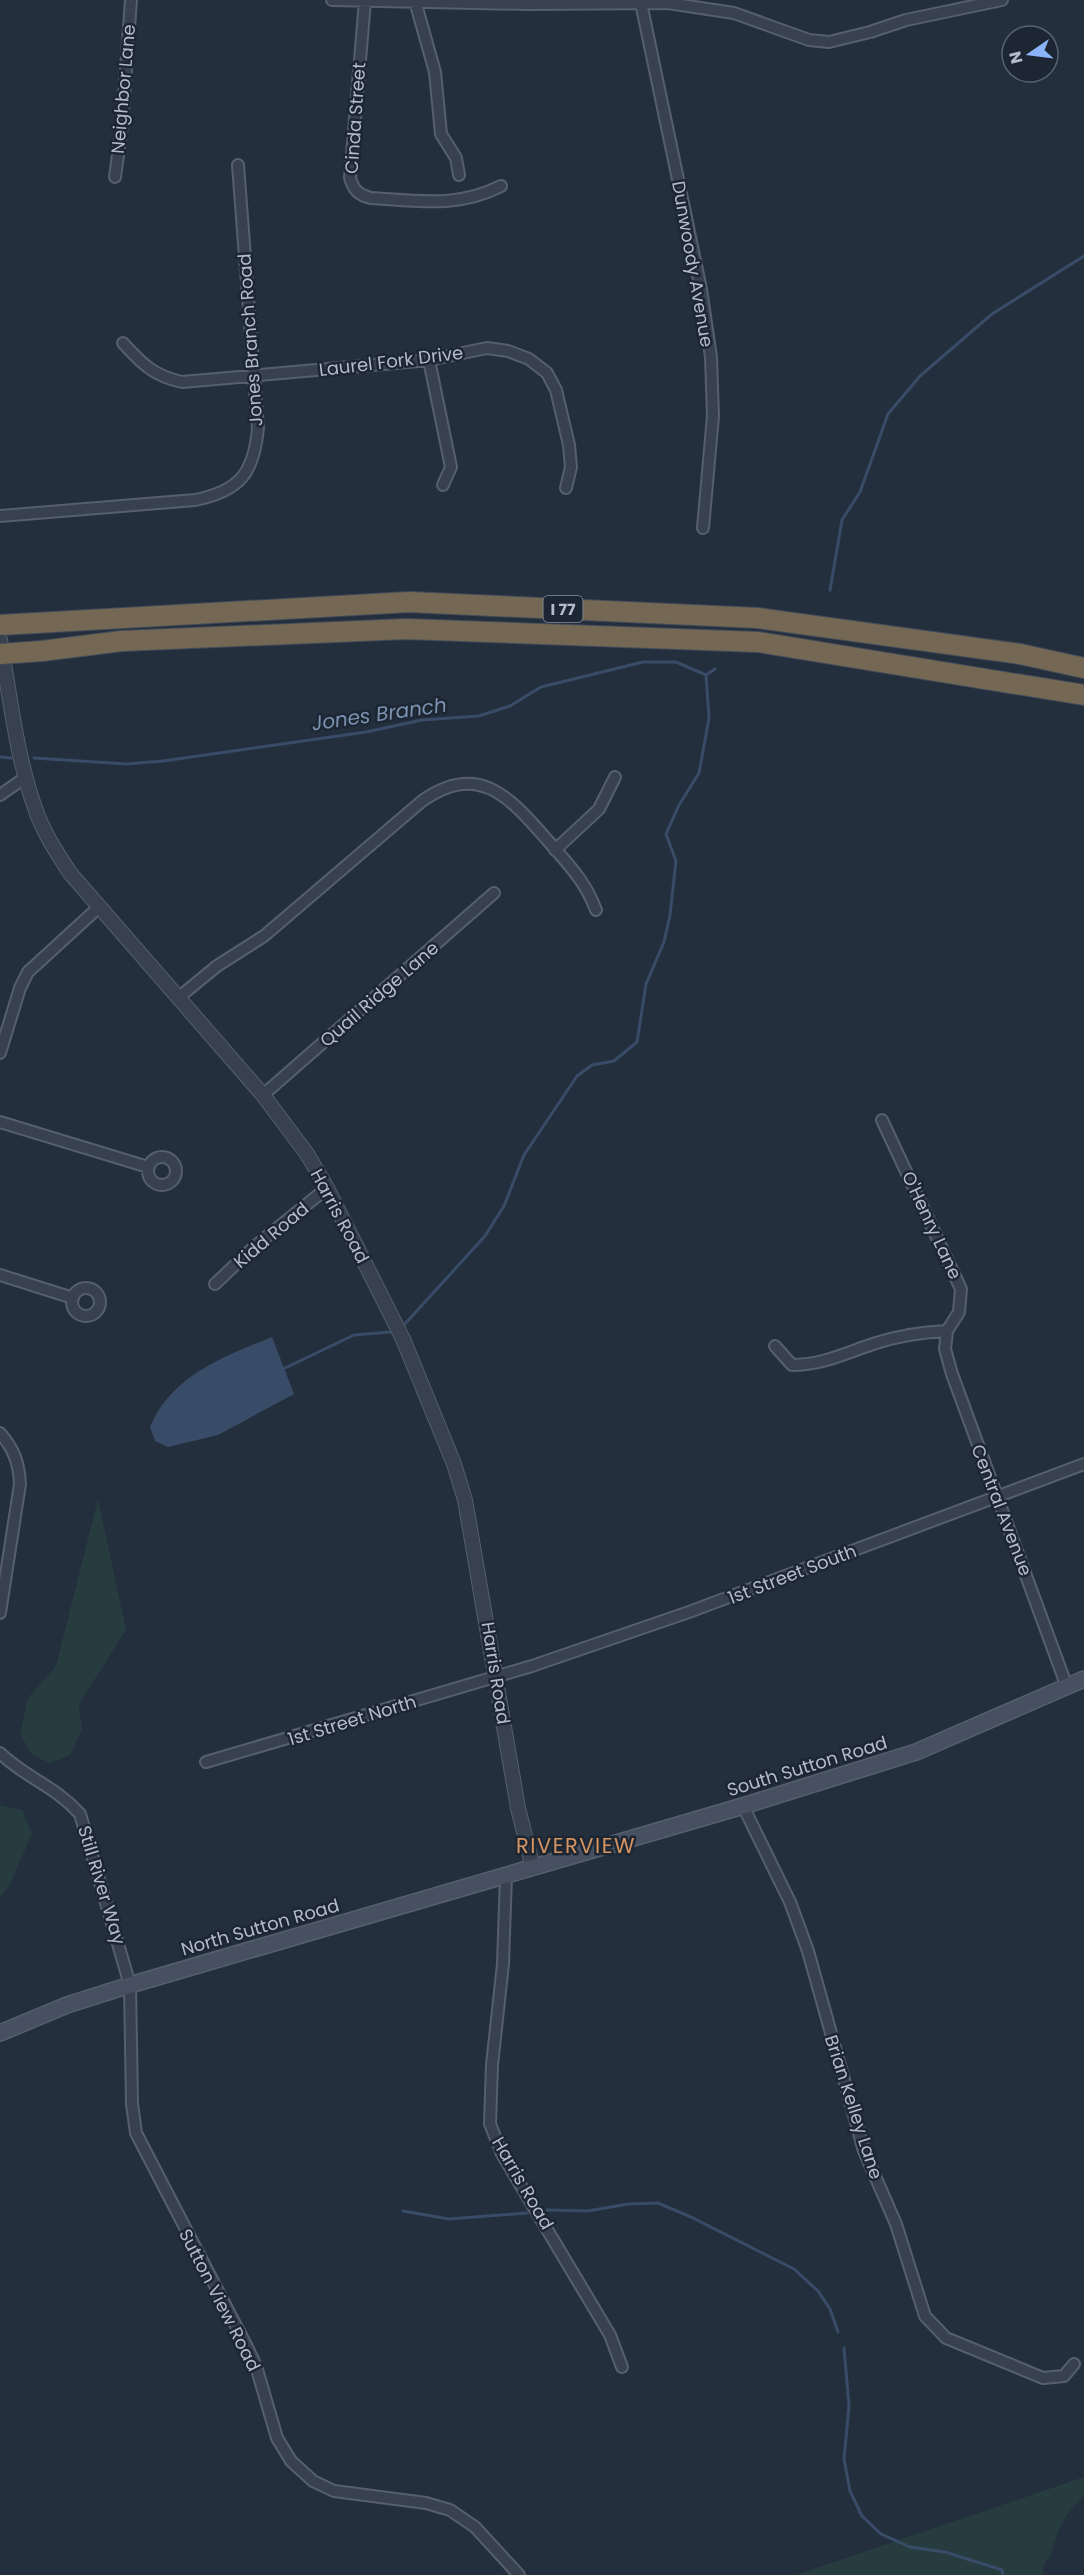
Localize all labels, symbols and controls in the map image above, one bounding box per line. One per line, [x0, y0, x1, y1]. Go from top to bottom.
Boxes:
street label: Neighbor Lane [105, 23, 141, 155]
north arrow [1000, 24, 1060, 84]
text: N [1003, 49, 1029, 66]
street label: Cinda Street [339, 61, 371, 175]
street label: Dunwoody Avenue [666, 179, 720, 349]
street label: Jones Branch Road [231, 253, 269, 427]
street label: Laurel Fork Drive [317, 340, 465, 382]
road number: I 77 [544, 596, 582, 622]
water label: Jones Branch [310, 691, 448, 737]
street label: Quail Ridge Lane [314, 935, 444, 1053]
street label: Harris Road [305, 1164, 375, 1268]
street label: O'Henry Lane [896, 1167, 968, 1283]
street label: Kidd Road [228, 1196, 314, 1274]
street label: Central Avenue [965, 1441, 1039, 1579]
street label: 1st Street South [724, 1538, 860, 1610]
street label: Harris Road [476, 1620, 516, 1726]
street label: 1st Street North [285, 1689, 419, 1751]
street label: South Sutton Road [724, 1730, 890, 1802]
street label: Still River Way [72, 1822, 132, 1948]
district label: RIVERVIEW [516, 1831, 636, 1860]
street label: North Sutton Road [178, 1892, 342, 1962]
street label: Brian Kelley Lane [819, 2032, 889, 2182]
street label: Harris Road [486, 2132, 560, 2234]
street label: Sutton View Road [173, 2224, 267, 2376]

